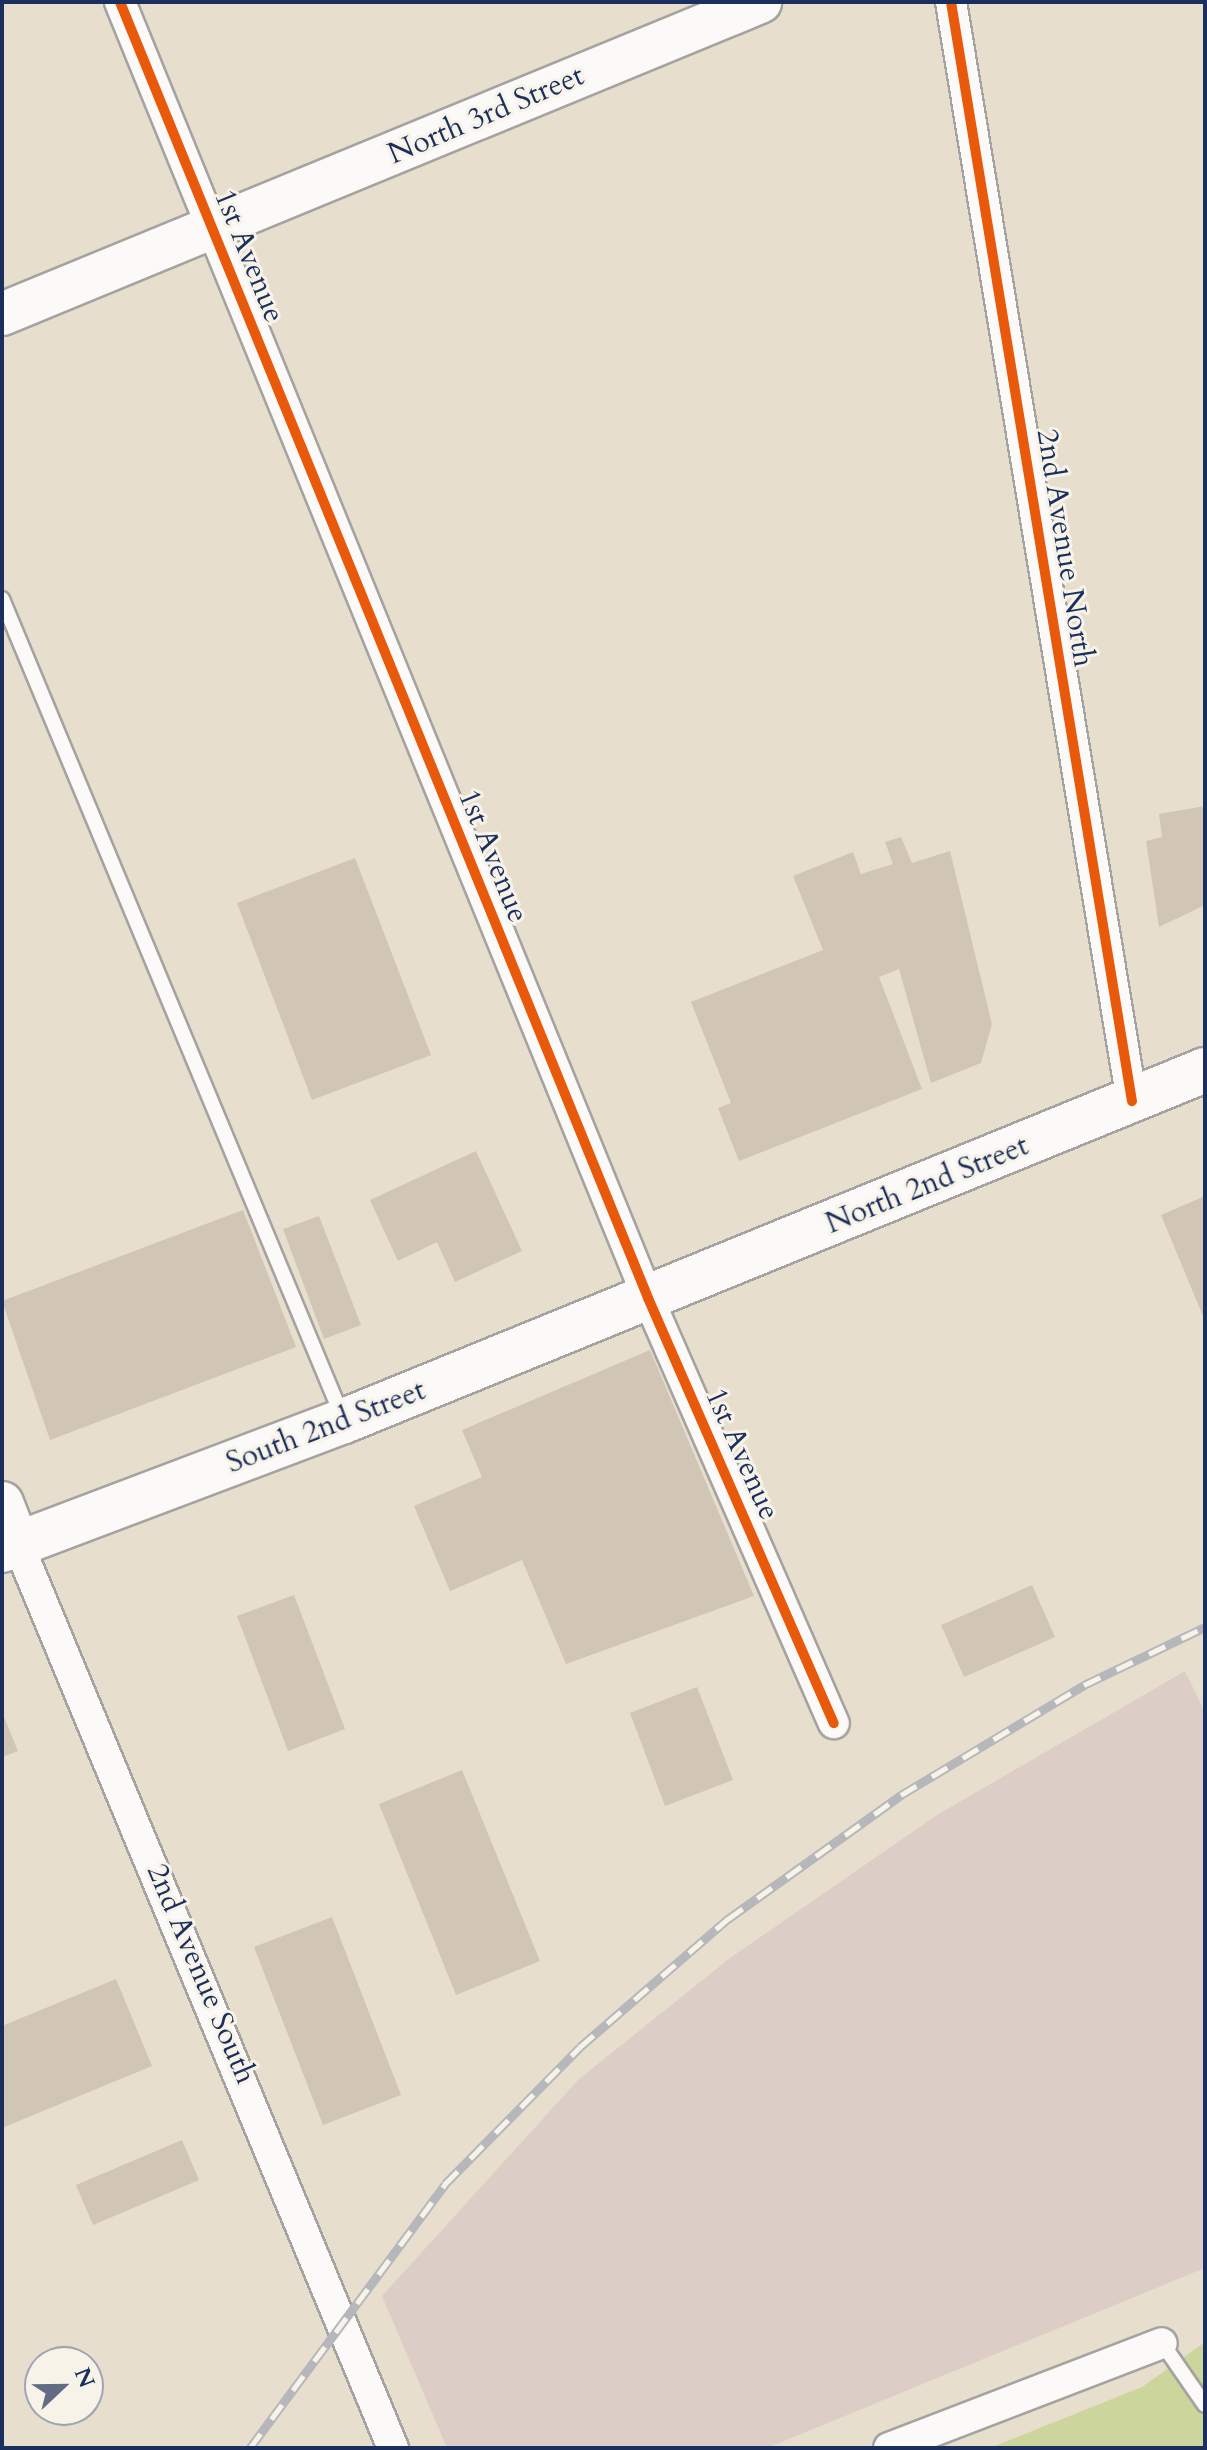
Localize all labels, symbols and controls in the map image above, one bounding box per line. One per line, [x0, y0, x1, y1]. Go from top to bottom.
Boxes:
street label: North 3rd Street [383, 58, 589, 172]
street label: 1st Avenue [206, 184, 292, 328]
street label: 2nd Avenue North [1028, 426, 1102, 670]
street label: 1st Avenue [450, 784, 536, 928]
street label: North 2nd Street [820, 1128, 1034, 1242]
street label: South 2nd Street [221, 1373, 431, 1481]
street label: 1st Avenue [697, 1383, 787, 1525]
street label: 2nd Avenue South [138, 1859, 264, 2089]
north arrow [24, 2346, 104, 2426]
text: N [67, 2363, 102, 2392]

